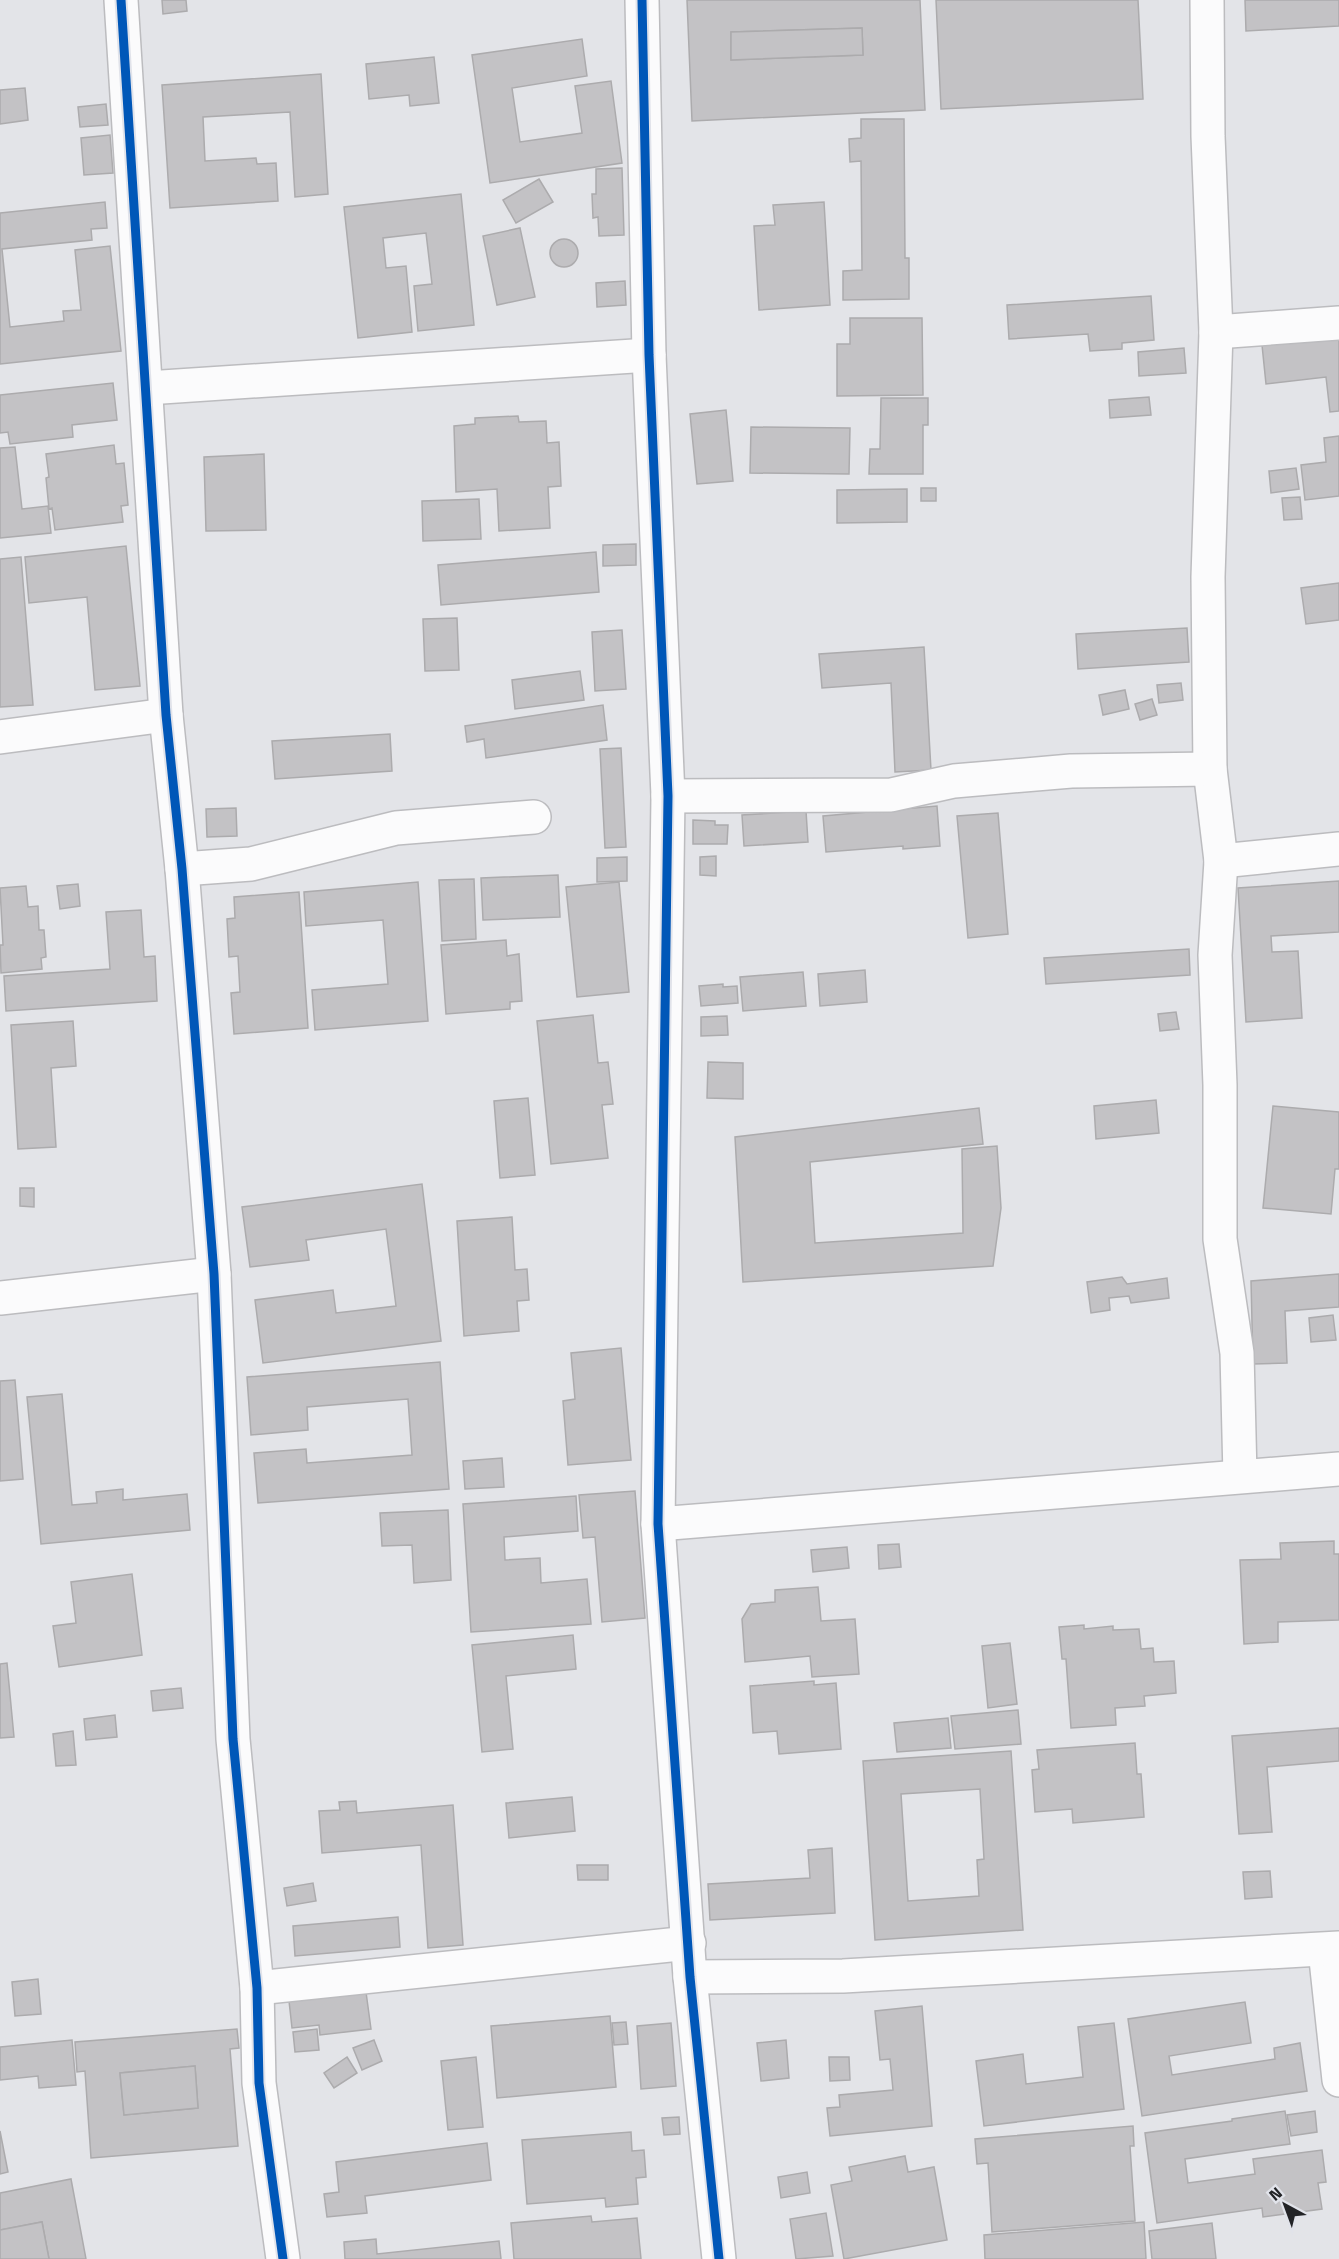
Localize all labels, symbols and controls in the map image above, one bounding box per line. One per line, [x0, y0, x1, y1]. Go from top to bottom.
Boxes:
north arrow [1255, 2175, 1315, 2235]
text: N [1263, 2181, 1287, 2206]

